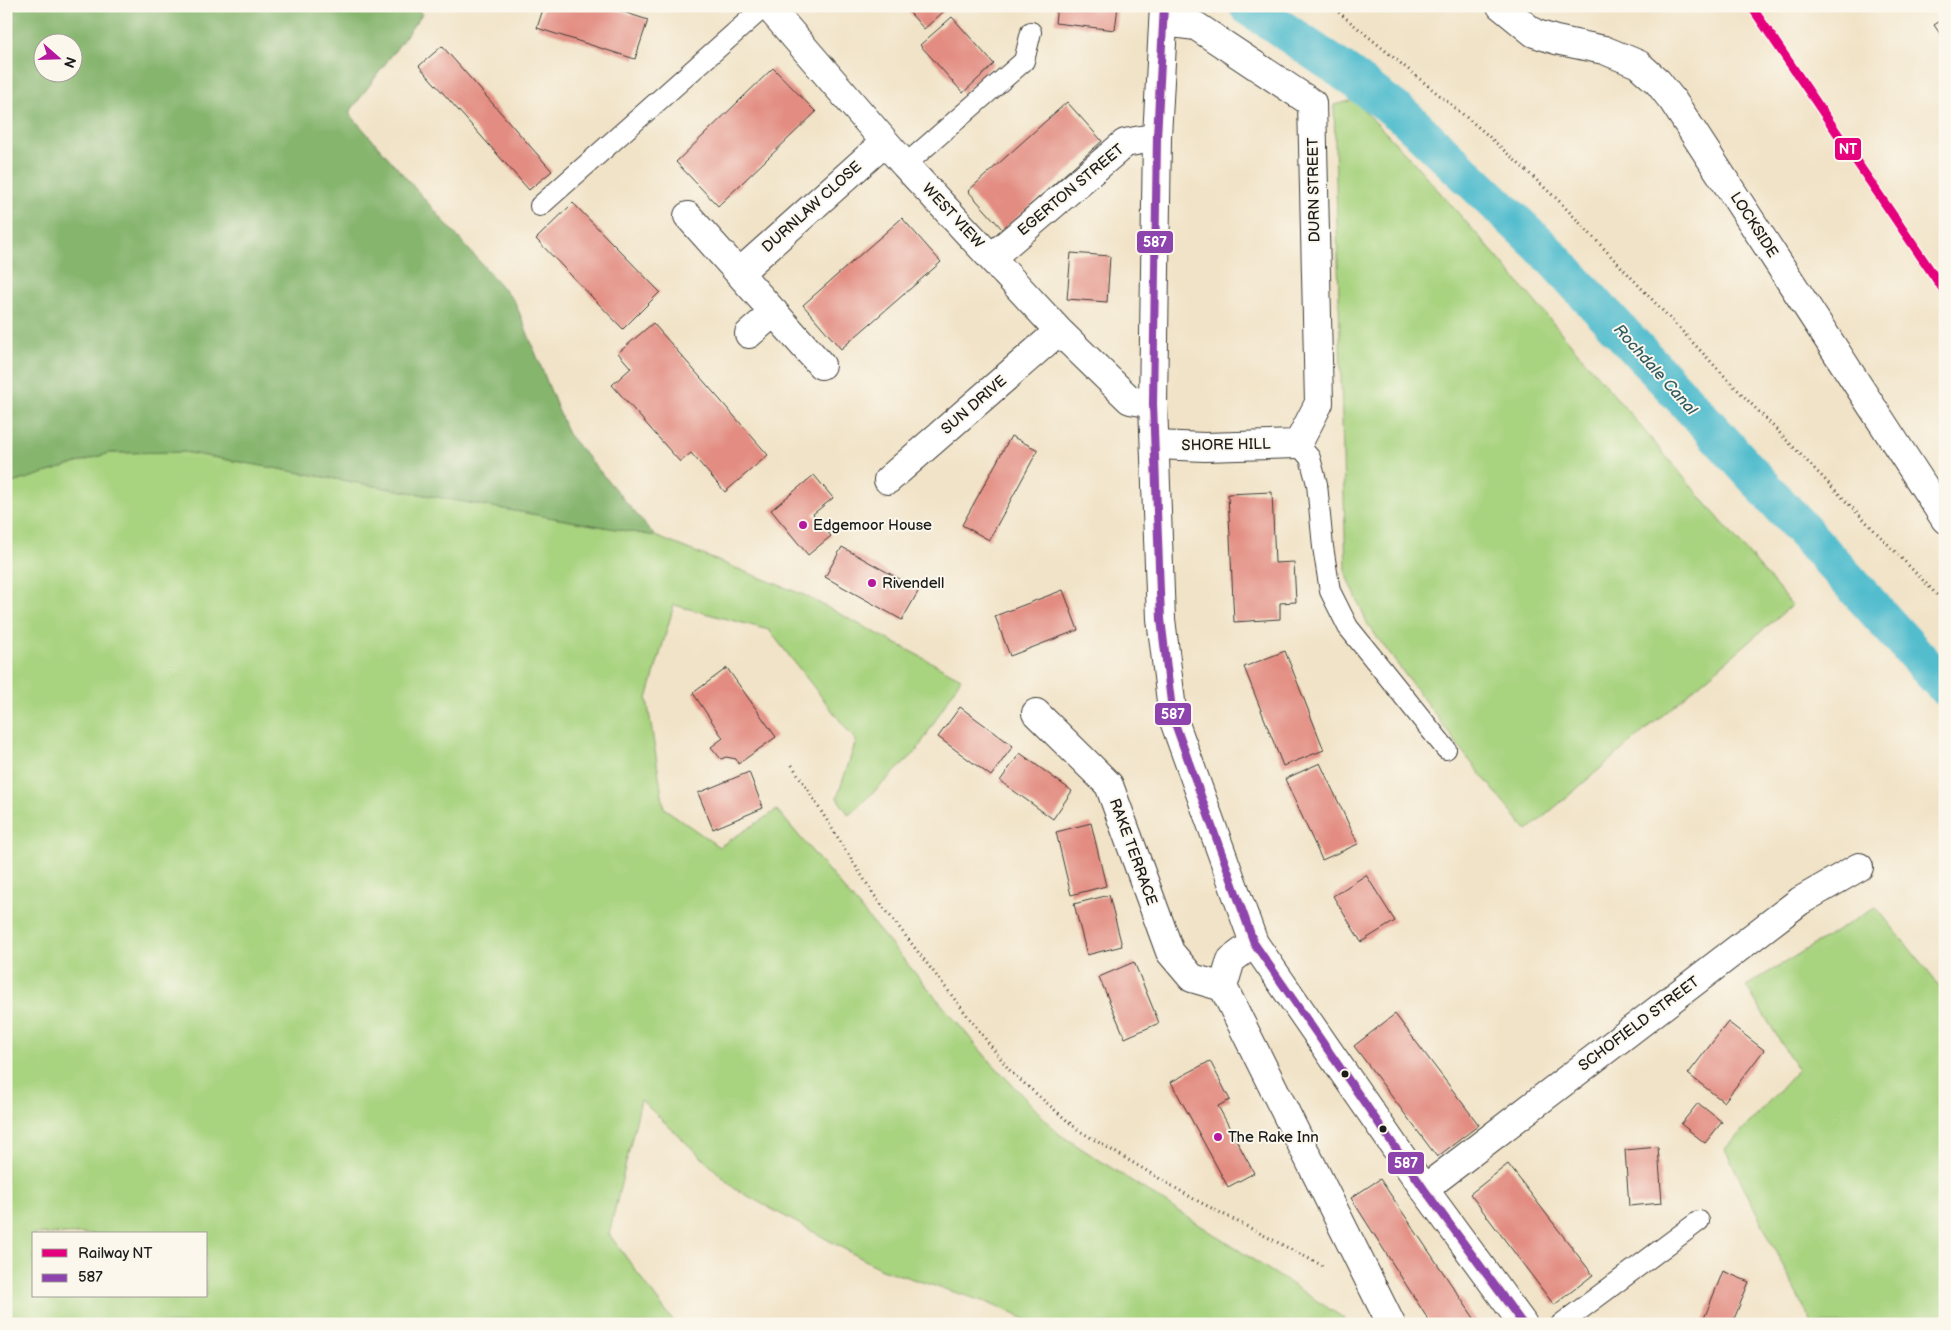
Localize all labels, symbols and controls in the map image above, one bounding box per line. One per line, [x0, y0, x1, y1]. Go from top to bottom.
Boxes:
north arrow [32, 32, 82, 82]
text: N [60, 54, 80, 70]
street label: DURN STREET [1304, 137, 1324, 243]
line badge: NT [1834, 137, 1862, 161]
street label: EGERTON STREET [1014, 140, 1128, 240]
text: NT [1839, 141, 1857, 158]
street label: DURNLAW CLOSE [758, 157, 866, 257]
street label: WEST VIEW [918, 179, 988, 253]
street label: LOCKSIDE [1726, 189, 1782, 261]
line badge: 587 [1136, 230, 1174, 254]
text: 587 [1143, 234, 1167, 251]
water label: Rochdale Canal [1609, 321, 1702, 420]
street label: SUN DRIVE [937, 371, 1011, 439]
street label: SHORE HILL [1181, 435, 1271, 455]
place label: Edgemoor House [813, 516, 932, 535]
marker: Edgemoor House [797, 519, 809, 531]
place label: Rivendell [882, 574, 944, 593]
marker: Rivendell [866, 577, 878, 589]
line badge: 587 [1154, 702, 1192, 726]
text: 587 [1161, 706, 1185, 723]
street label: RAKE TERRACE [1105, 796, 1161, 908]
street label: SCHOFIELD STREET [1575, 972, 1703, 1076]
unlabelled marker [1340, 1069, 1350, 1079]
unlabelled marker [1378, 1124, 1388, 1134]
place label: The Rake Inn [1228, 1128, 1319, 1147]
marker: The Rake Inn [1212, 1131, 1224, 1143]
line badge: 587 [1387, 1151, 1425, 1175]
text: 587 [1394, 1155, 1418, 1172]
legend [32, 1232, 208, 1298]
text: Railway NT [78, 1244, 153, 1263]
text: 587 [78, 1268, 103, 1287]

